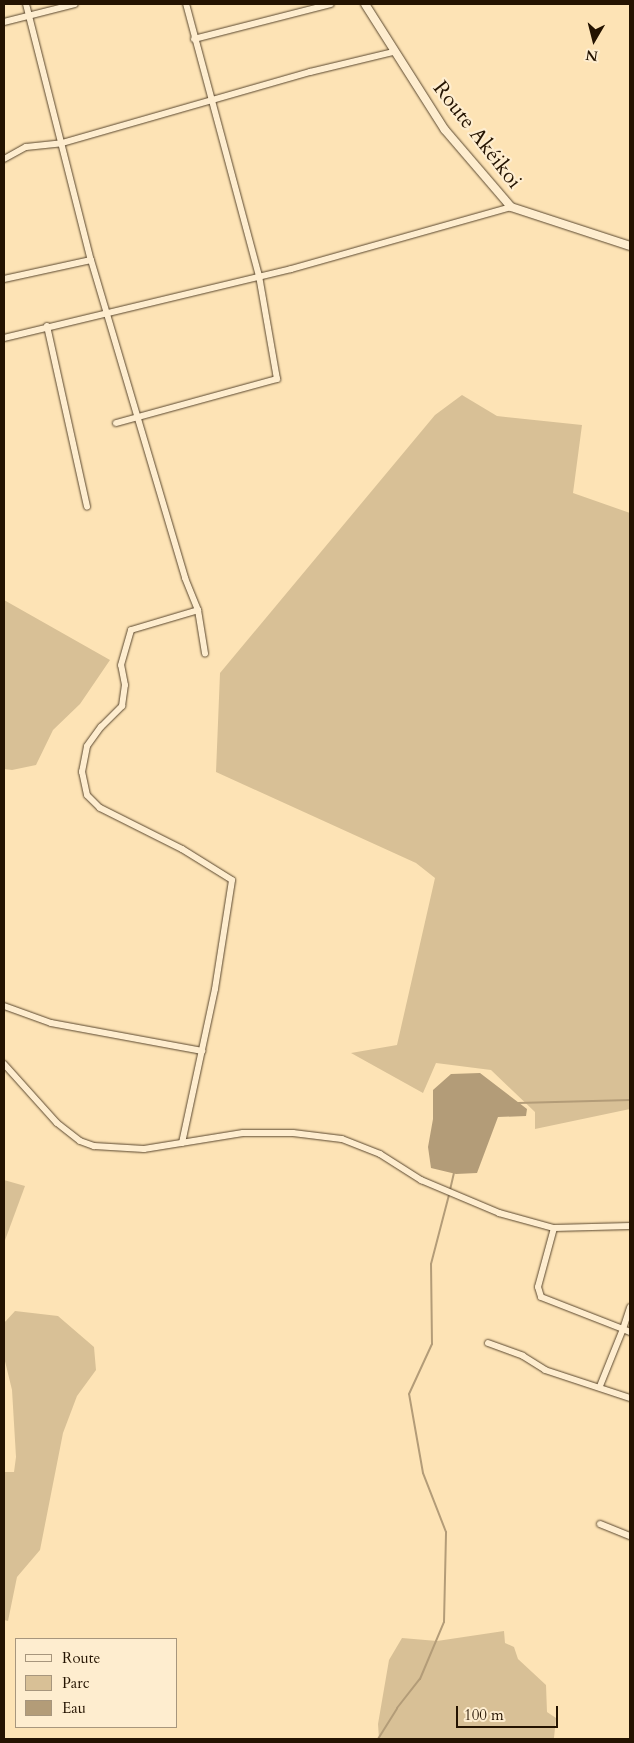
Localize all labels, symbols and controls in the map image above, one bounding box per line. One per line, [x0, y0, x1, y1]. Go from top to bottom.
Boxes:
north arrow [569, 15, 619, 65]
text: N [585, 45, 599, 66]
street label: Route Akéikoi [427, 76, 527, 194]
legend [15, 1638, 178, 1728]
text: Route [62, 1648, 100, 1668]
text: Parc [62, 1673, 90, 1693]
scale bar [459, 1696, 562, 1728]
text: Eau [62, 1698, 86, 1718]
text: 100 m [464, 1705, 504, 1725]

